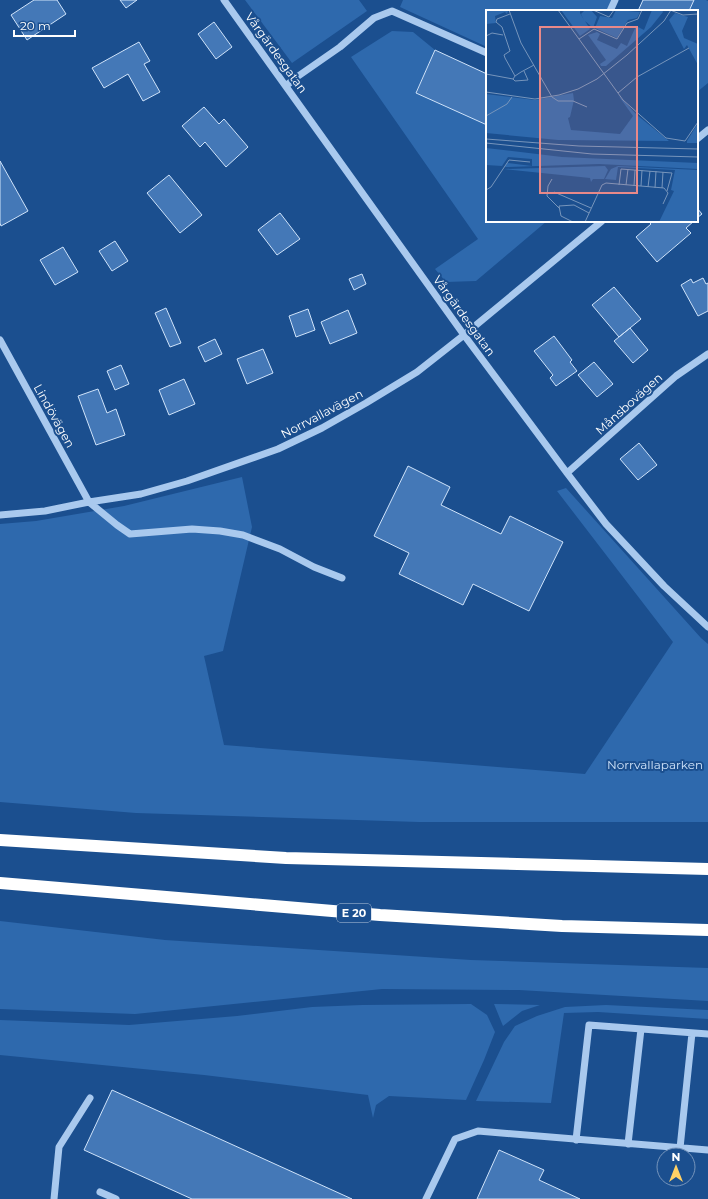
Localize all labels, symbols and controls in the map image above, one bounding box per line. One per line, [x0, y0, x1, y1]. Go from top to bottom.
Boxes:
street label: Vårgärdesgatan [242, 10, 311, 96]
inset map [486, 10, 698, 222]
scale bar [14, 12, 75, 38]
text: 20 m [20, 18, 51, 33]
street label: Vårgärdesgatan [430, 273, 499, 359]
street label: Månsbovägen [592, 370, 665, 438]
street label: Lindövägen [31, 381, 78, 450]
street label: Norrvallavägen [278, 386, 365, 441]
park label: Norrvallaparken [607, 757, 703, 772]
road number: E 20 [337, 904, 371, 922]
north arrow [656, 1147, 696, 1187]
text: N [672, 1150, 680, 1164]

